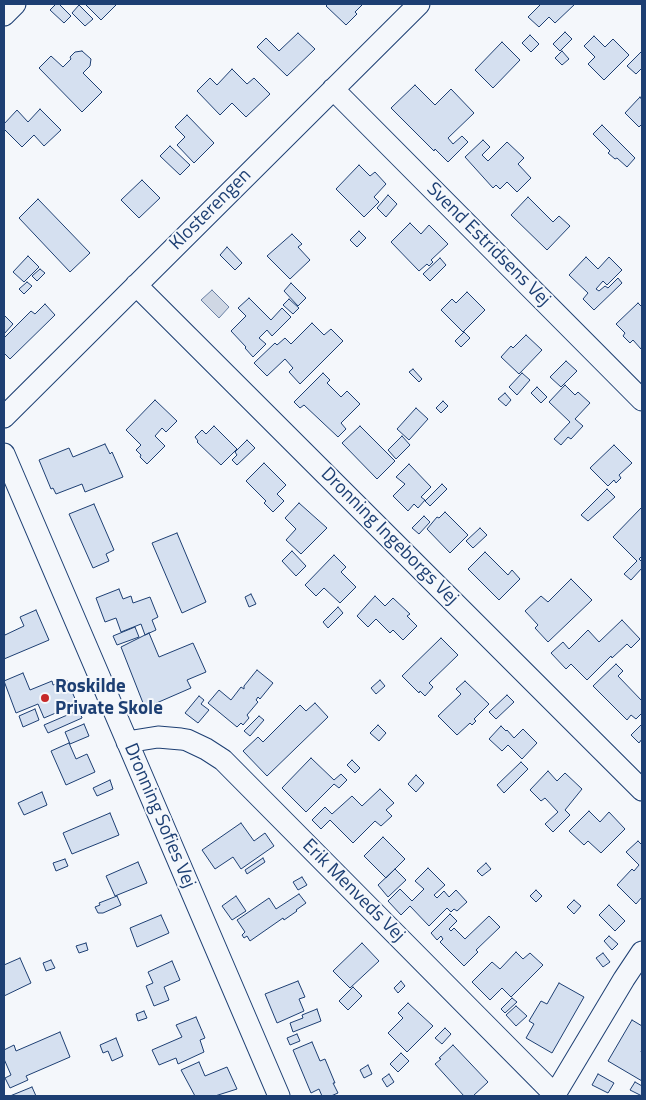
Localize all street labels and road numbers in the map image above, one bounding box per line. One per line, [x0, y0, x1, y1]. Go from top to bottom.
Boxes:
street label: Klosterengen [165, 164, 257, 256]
street label: Svend Estridsens Vej [421, 178, 555, 312]
street label: Dronning Ingeborgs Vej [316, 464, 462, 610]
street label: Dronning Sofies Vej [118, 740, 200, 892]
street label: Erik Menveds Vej [297, 835, 409, 947]

